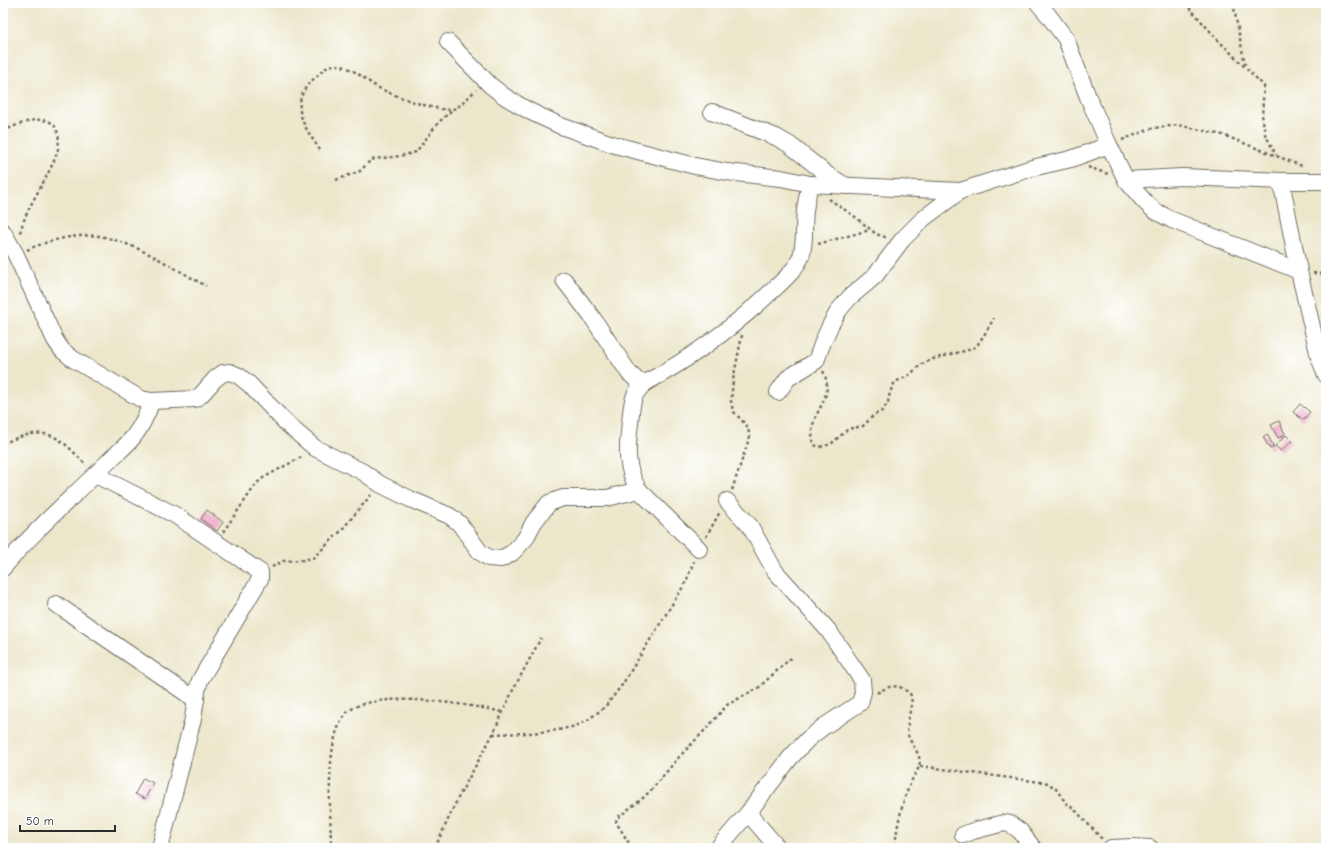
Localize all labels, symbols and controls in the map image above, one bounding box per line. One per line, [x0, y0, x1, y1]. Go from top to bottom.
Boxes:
scale bar [20, 807, 115, 833]
text: 50 m [26, 814, 54, 828]

